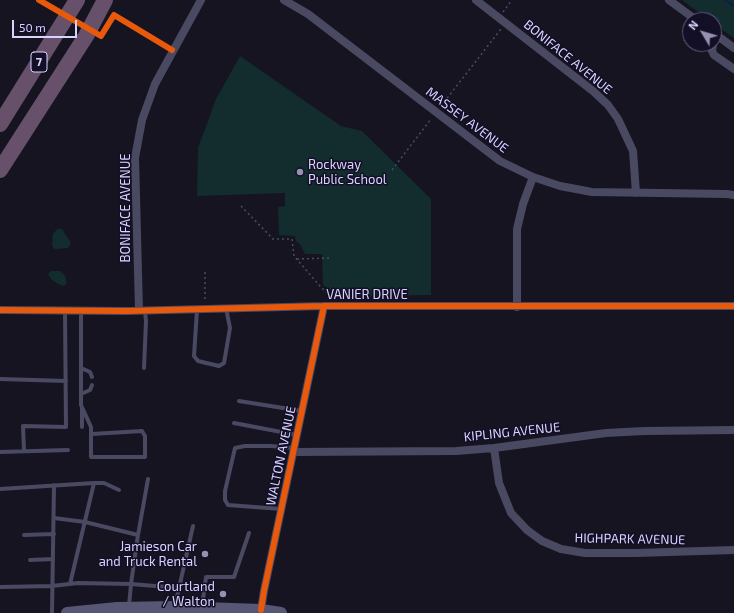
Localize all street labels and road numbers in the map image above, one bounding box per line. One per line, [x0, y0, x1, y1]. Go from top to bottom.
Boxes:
street label: BONIFACE AVENUE [521, 17, 615, 97]
road number: 7 [31, 52, 47, 72]
street label: MASSEY AVENUE [423, 84, 511, 156]
street label: BONIFACE AVENUE [118, 153, 134, 263]
street label: VANIER DRIVE [326, 287, 408, 303]
street label: WALTON AVENUE [263, 405, 299, 507]
street label: KIPLING AVENUE [463, 419, 561, 445]
street label: HIGHPARK AVENUE [574, 530, 686, 548]

